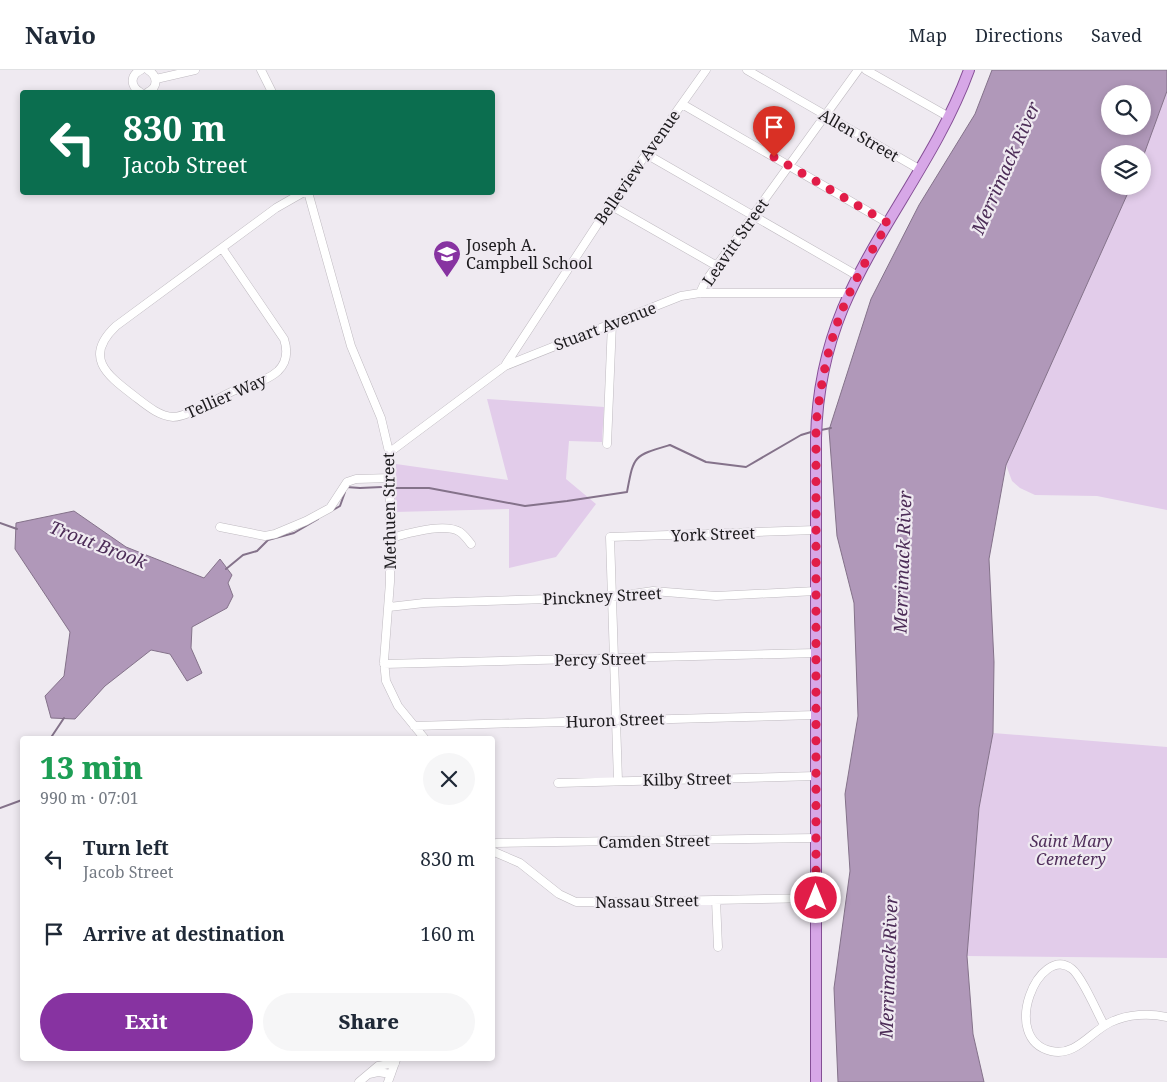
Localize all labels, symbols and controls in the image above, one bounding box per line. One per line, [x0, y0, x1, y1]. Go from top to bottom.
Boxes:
text: Navio [25, 18, 96, 51]
text: Map [909, 23, 947, 47]
text: Directions [975, 23, 1063, 47]
text: Saved [1091, 23, 1142, 47]
map controls [1101, 85, 1151, 195]
button: search [1101, 85, 1151, 135]
water label: Merrimack River [965, 97, 1045, 239]
street label: Allen Street [815, 103, 903, 167]
text: 830 m [123, 104, 226, 151]
street label: Belleview Avenue [589, 105, 685, 229]
pin [753, 106, 795, 157]
icon: left [40, 110, 105, 175]
icon: arrive [760, 113, 788, 141]
button: layers [1101, 145, 1151, 195]
text: Jacob Street [123, 149, 247, 179]
street label: Leavitt Street [697, 194, 773, 290]
place label: Joseph A. Campbell School [465, 234, 592, 274]
school or university icon: Joseph A. Campbell School [432, 239, 462, 278]
street label: Stuart Avenue [551, 296, 659, 356]
street label: Tellier Way [182, 368, 271, 424]
street label: Methuen Street [377, 452, 401, 570]
water label: Merrimack River [887, 490, 917, 635]
water label: Trout Brook [46, 515, 151, 574]
street label: York Street [670, 522, 756, 546]
street label: Pinckney Street [542, 582, 662, 610]
street label: Percy Street [554, 647, 646, 671]
street label: Huron Street [565, 707, 665, 733]
text: 13 min [40, 747, 143, 788]
button: close [423, 753, 475, 805]
street label: Kilby Street [643, 767, 732, 791]
text: 990 m · 07:01 [40, 787, 139, 809]
street label: Camden Street [598, 829, 710, 853]
park label: Saint Mary Cemetery [1030, 830, 1112, 870]
text: Turn left [83, 835, 169, 861]
icon: left [40, 845, 68, 873]
text: 830 m [420, 846, 475, 872]
text: Jacob Street [83, 861, 173, 883]
position arrow [789, 871, 841, 923]
street label: Nassau Street [595, 889, 699, 913]
water label: Merrimack River [873, 895, 903, 1040]
icon: arrive [40, 920, 68, 948]
text: Arrive at destination [83, 921, 285, 947]
text: 160 m [420, 921, 475, 947]
button: Exit [40, 993, 253, 1051]
button: Share [263, 993, 475, 1051]

